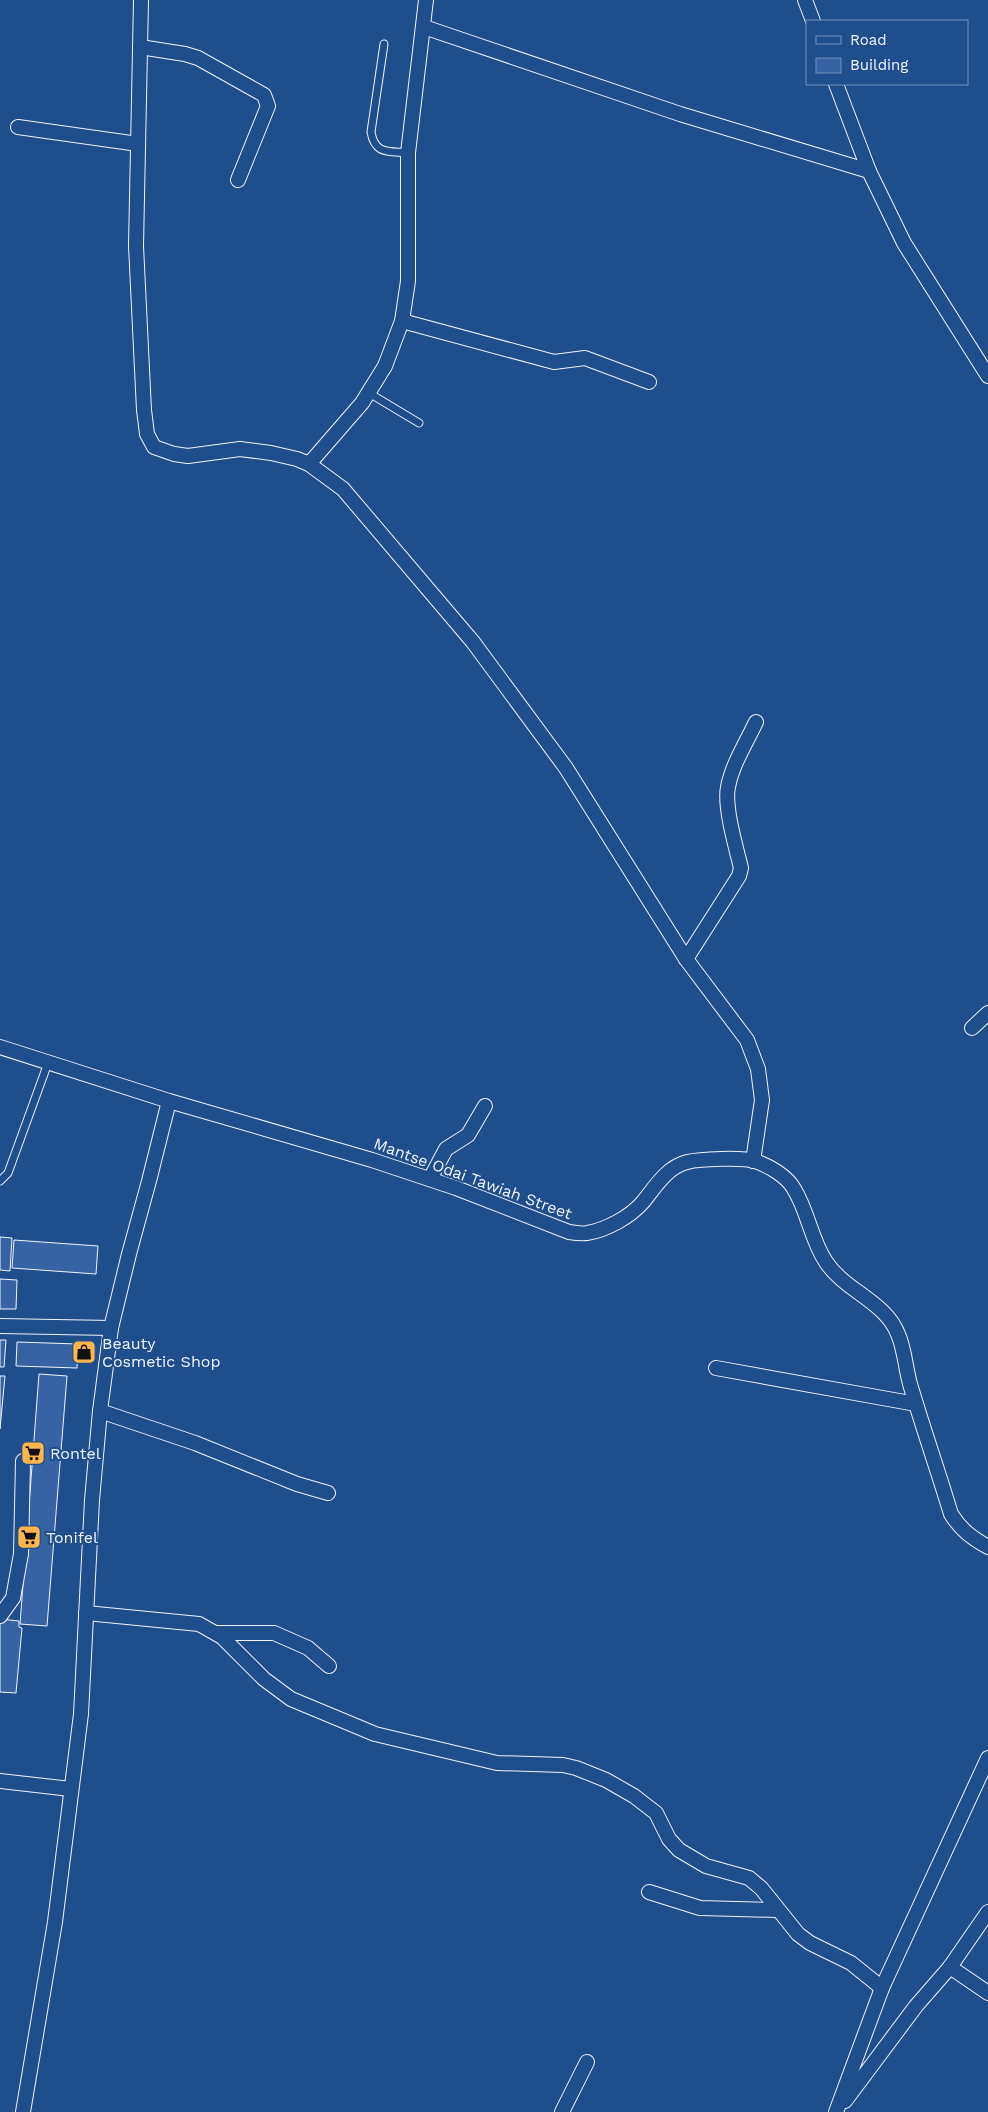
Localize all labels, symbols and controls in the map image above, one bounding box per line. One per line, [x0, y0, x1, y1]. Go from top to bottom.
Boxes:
legend [806, 20, 968, 85]
text: Road [850, 31, 887, 49]
text: Building [850, 56, 908, 74]
street label: Mantse Odai Tawiah Street [371, 1134, 575, 1223]
place label: Beauty Cosmetic Shop [102, 1334, 220, 1371]
shop icon: Beauty Cosmetic Shop [71, 1339, 97, 1365]
supermarket icon: Rontel [20, 1440, 46, 1466]
place label: Rontel [50, 1444, 101, 1463]
supermarket icon: Tonifel [16, 1524, 42, 1550]
place label: Tonifel [46, 1528, 98, 1547]

